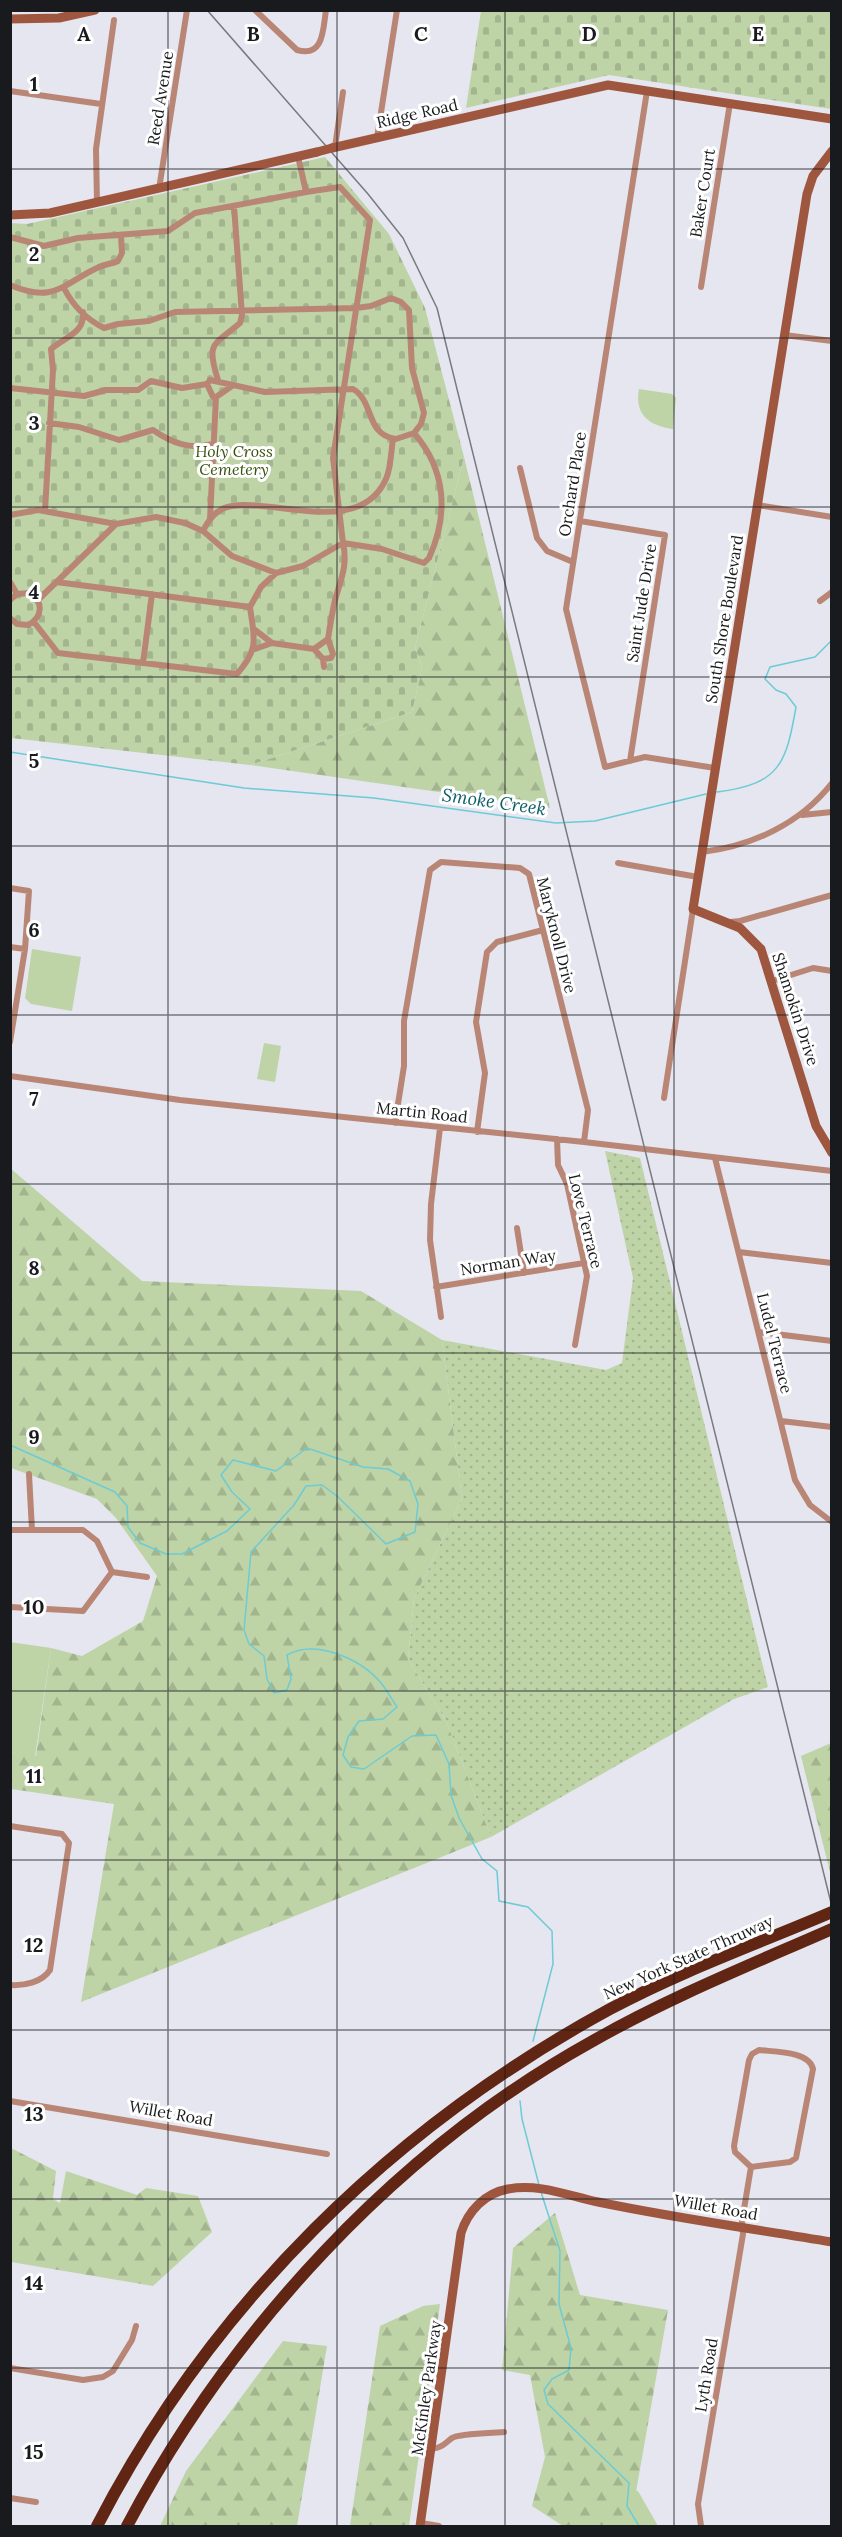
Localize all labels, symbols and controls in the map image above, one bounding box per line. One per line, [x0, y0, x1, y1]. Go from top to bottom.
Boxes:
text: A [77, 21, 91, 46]
text: B [246, 21, 260, 46]
text: C [414, 21, 428, 46]
text: D [581, 21, 597, 46]
text: E [752, 21, 764, 46]
street label: Reed Avenue [143, 49, 177, 147]
text: 1 [30, 71, 38, 96]
street label: Ridge Road [374, 94, 460, 132]
street label: Baker Court [685, 146, 719, 239]
text: 2 [29, 241, 39, 266]
text: 3 [28, 410, 40, 435]
street label: Orchard Place [554, 430, 590, 538]
park label: Holy Cross Cemetery [195, 441, 273, 479]
street label: South Shore Boulevard [701, 533, 747, 705]
street label: Saint Jude Drive [622, 542, 660, 664]
text: 4 [29, 579, 40, 604]
text: 5 [29, 748, 40, 773]
water label: Smoke Creek [441, 783, 548, 820]
street label: Maryknoll Drive [533, 875, 581, 996]
text: 6 [28, 917, 40, 942]
street label: Shamokin Drive [768, 950, 824, 1068]
text: 7 [29, 1086, 39, 1111]
street label: Martin Road [375, 1097, 469, 1127]
street label: Love Terrace [565, 1172, 607, 1271]
street label: Norman Way [459, 1244, 558, 1279]
text: 8 [28, 1255, 40, 1280]
street label: Ludel Terrace [753, 1291, 797, 1396]
text: 9 [28, 1424, 40, 1449]
text: 10 [24, 1594, 44, 1619]
text: 11 [26, 1763, 42, 1788]
street label: New York State Thruway [600, 1910, 776, 2003]
text: 12 [25, 1932, 43, 1957]
street label: Willet Road [127, 2096, 215, 2130]
text: 13 [24, 2101, 44, 2126]
street label: Willet Road [672, 2190, 760, 2224]
text: 14 [24, 2270, 44, 2295]
street label: McKinley Parkway [407, 2319, 445, 2457]
street label: Lyth Road [690, 2336, 722, 2413]
text: 15 [25, 2439, 44, 2464]

